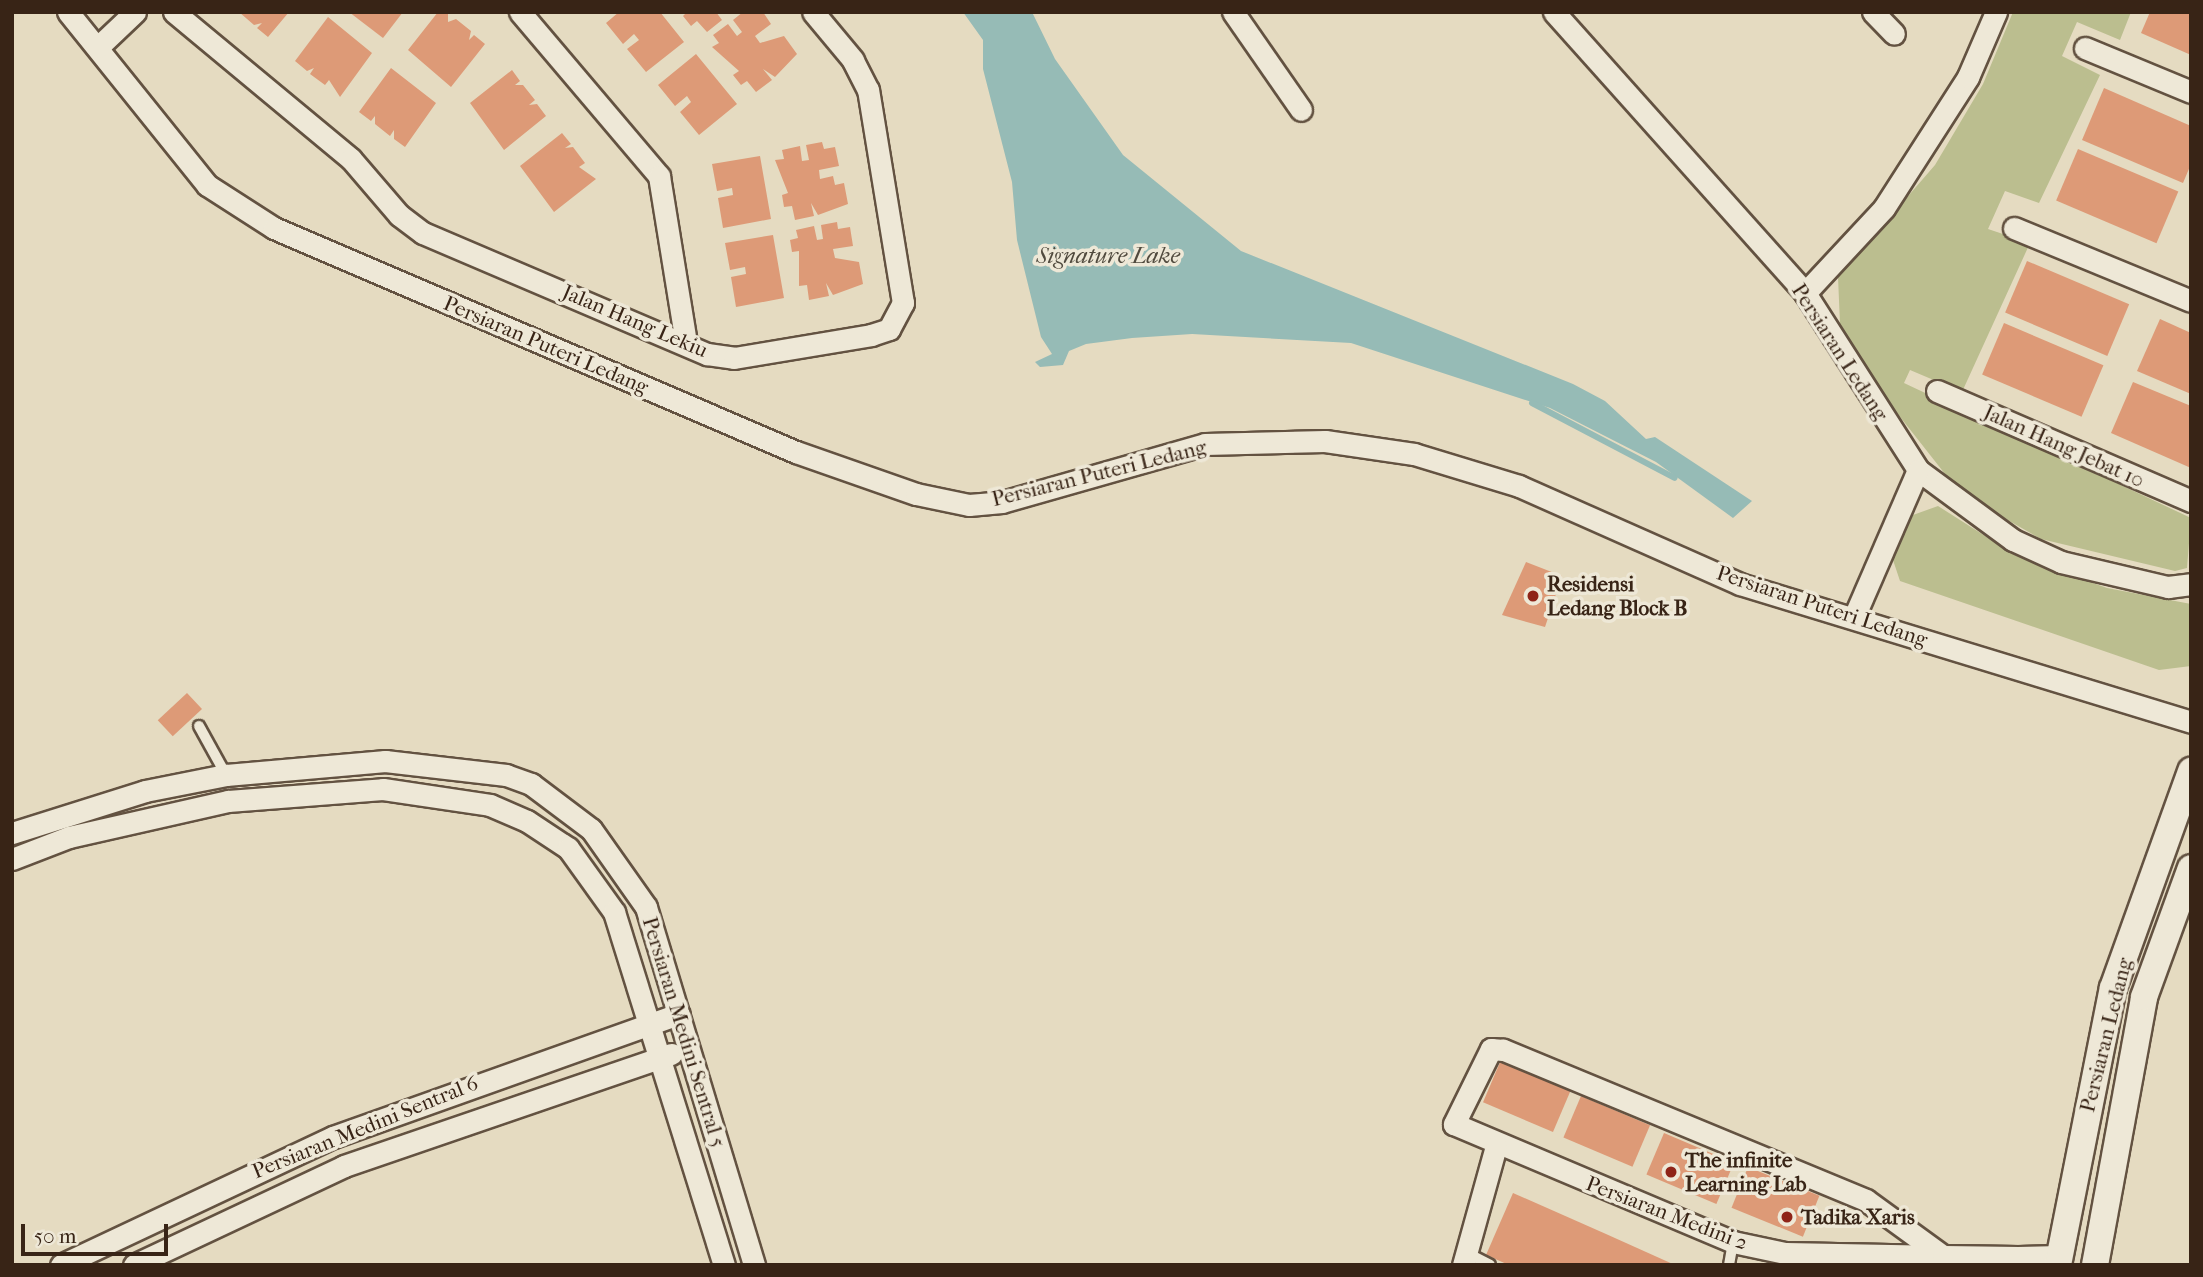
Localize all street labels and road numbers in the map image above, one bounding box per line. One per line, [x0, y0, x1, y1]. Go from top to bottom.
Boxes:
street label: Jalan Hang Lekiu [559, 279, 711, 363]
street label: Persiaran Ledang [1786, 279, 1894, 425]
street label: Persiaran Puteri Ledang [440, 290, 652, 400]
street label: Jalan Hang Jebat 10 [1980, 399, 2148, 493]
street label: Persiaran Puteri Ledang [989, 434, 1209, 512]
street label: Persiaran Puteri Ledang [1713, 560, 1931, 652]
street label: Persiaran Medini Sentral 5 [637, 914, 731, 1150]
street label: Persiaran Ledang [2075, 955, 2137, 1115]
street label: Persiaran Medini Sentral 6 [248, 1070, 482, 1184]
street label: Persiaran Medini 2 [1583, 1171, 1751, 1255]

